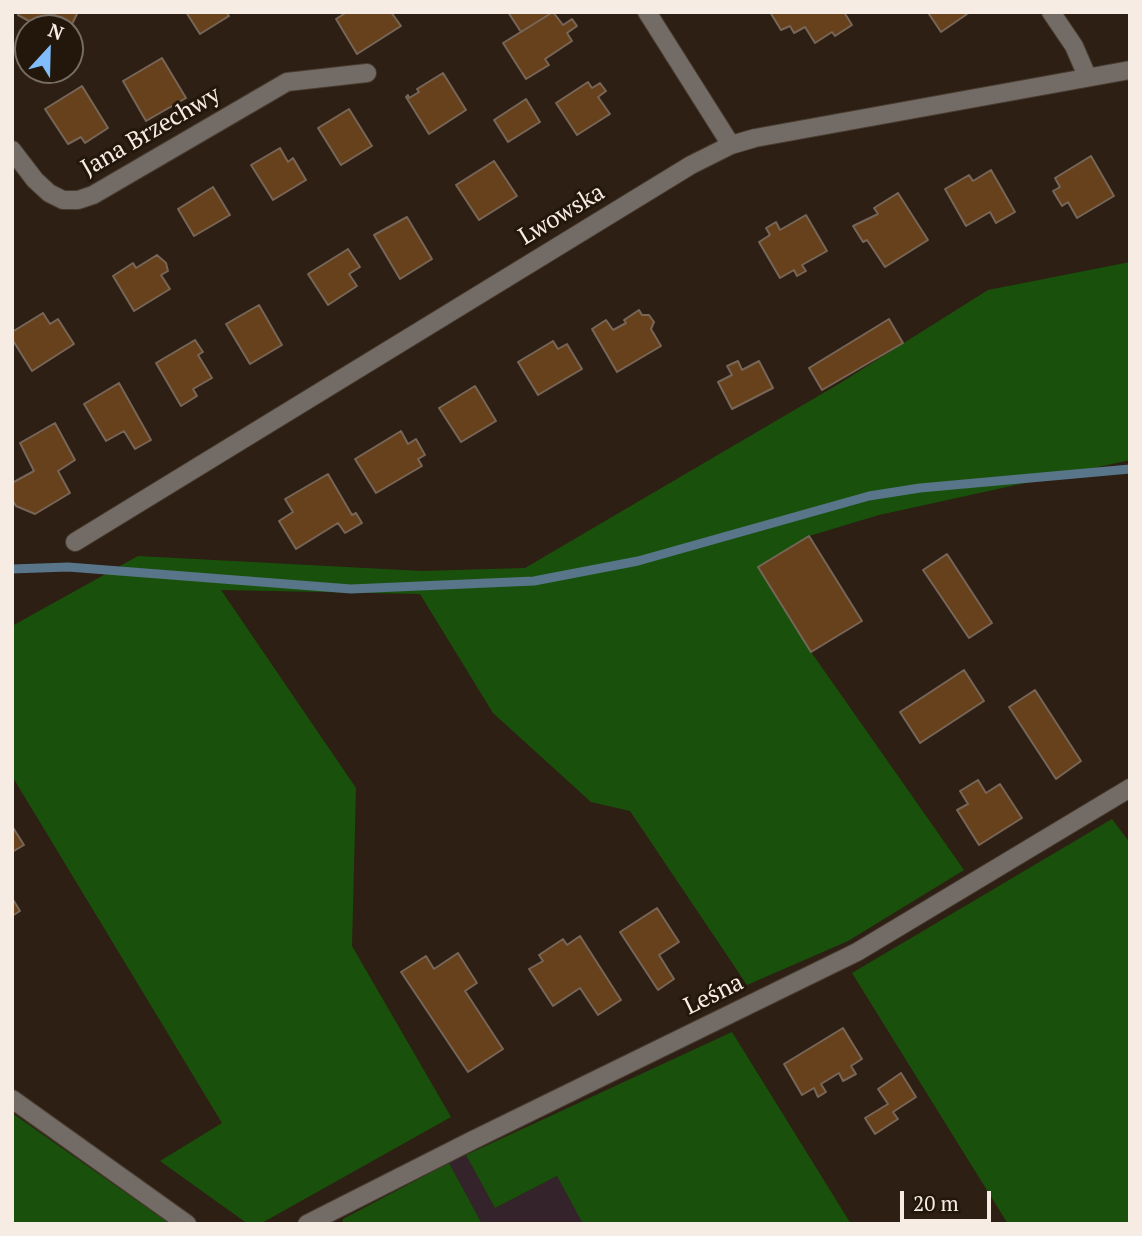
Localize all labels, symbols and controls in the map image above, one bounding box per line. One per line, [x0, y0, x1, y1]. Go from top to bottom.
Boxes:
north arrow [14, 14, 84, 84]
text: N [45, 17, 68, 45]
street label: Jana Brzechwy [76, 81, 226, 183]
street label: Lwowska [514, 178, 610, 252]
street label: Leśna [680, 968, 748, 1022]
scale bar [904, 1176, 995, 1220]
text: 20 m [913, 1189, 959, 1217]

